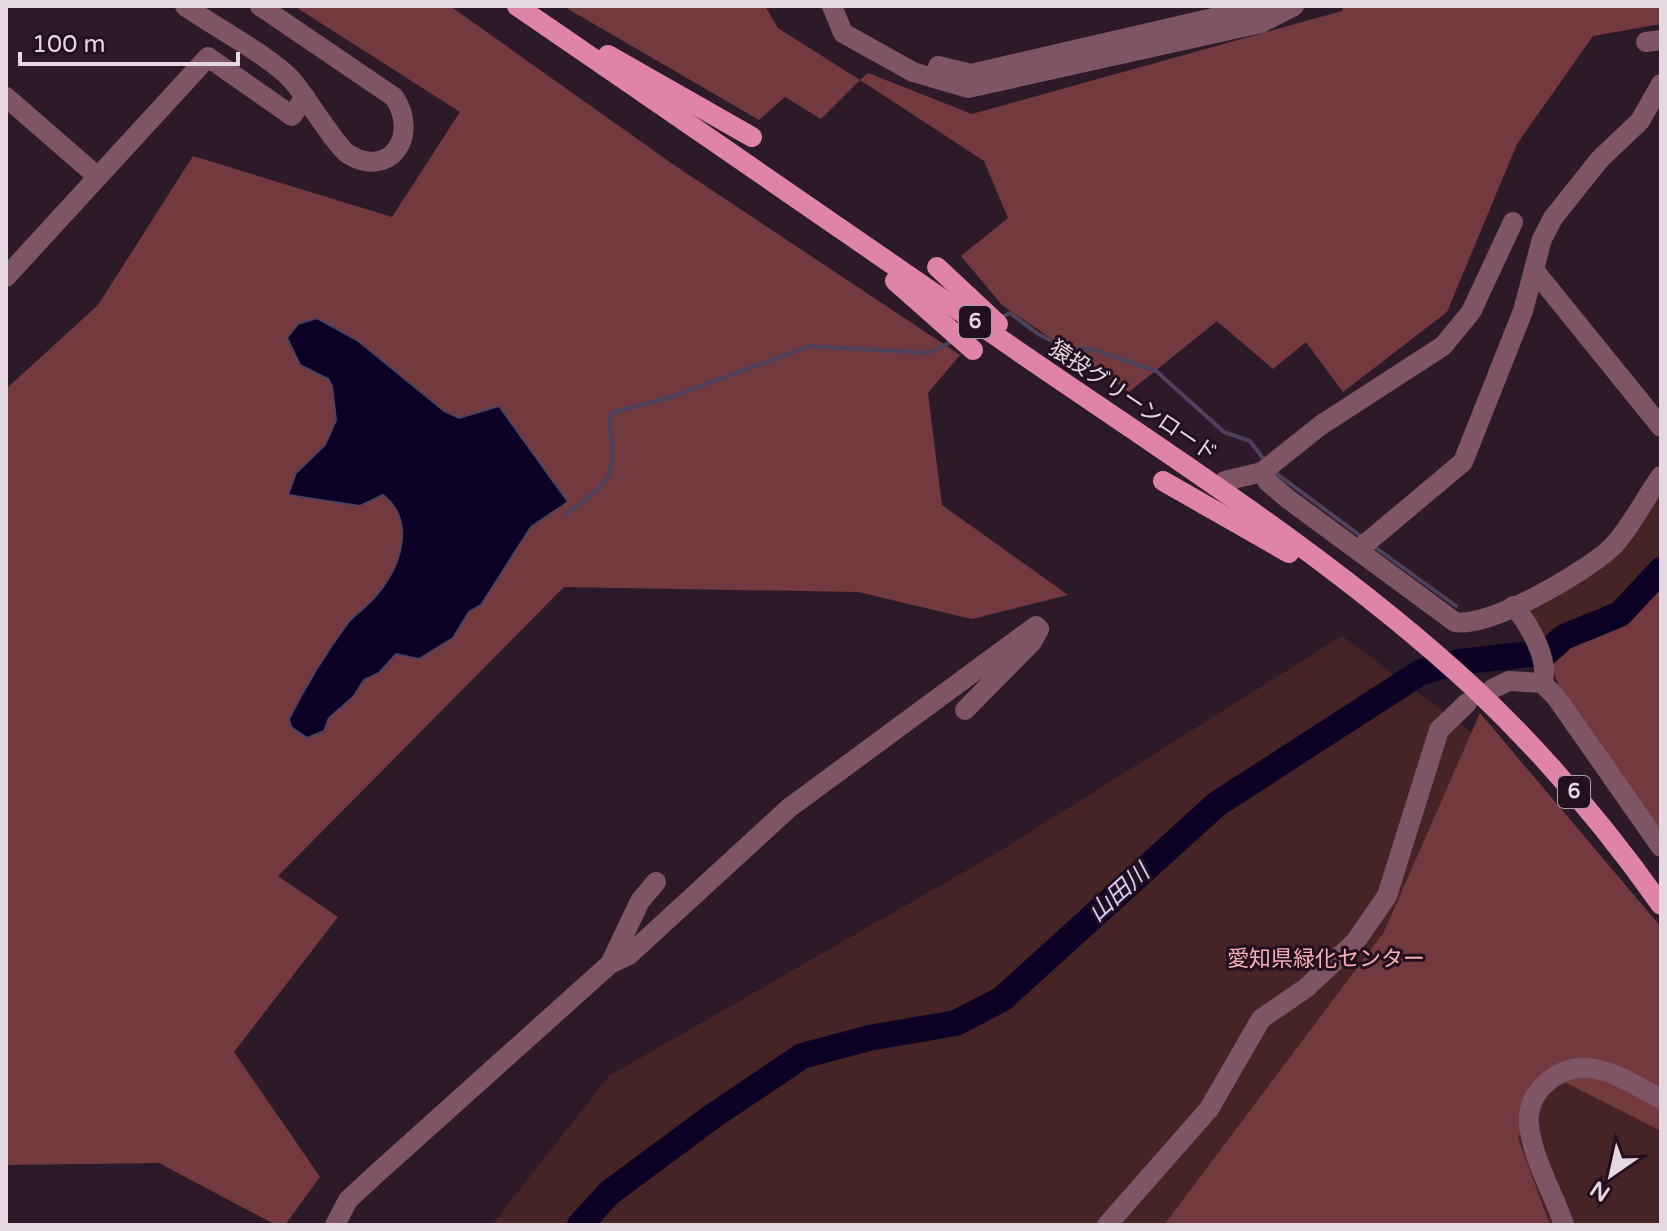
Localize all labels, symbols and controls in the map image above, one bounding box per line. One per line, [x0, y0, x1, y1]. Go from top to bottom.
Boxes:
scale bar [20, 16, 238, 66]
text: 100 m [32, 30, 106, 59]
road number: 6 [959, 306, 991, 338]
street label: 猿投グリーンロード [1044, 335, 1222, 467]
road number: 6 [1558, 776, 1590, 808]
water label: 山田川 [1083, 856, 1158, 928]
park label: 愛知県緑化センター [1227, 946, 1425, 972]
north arrow [1571, 1135, 1651, 1215]
text: N [1586, 1175, 1615, 1206]

